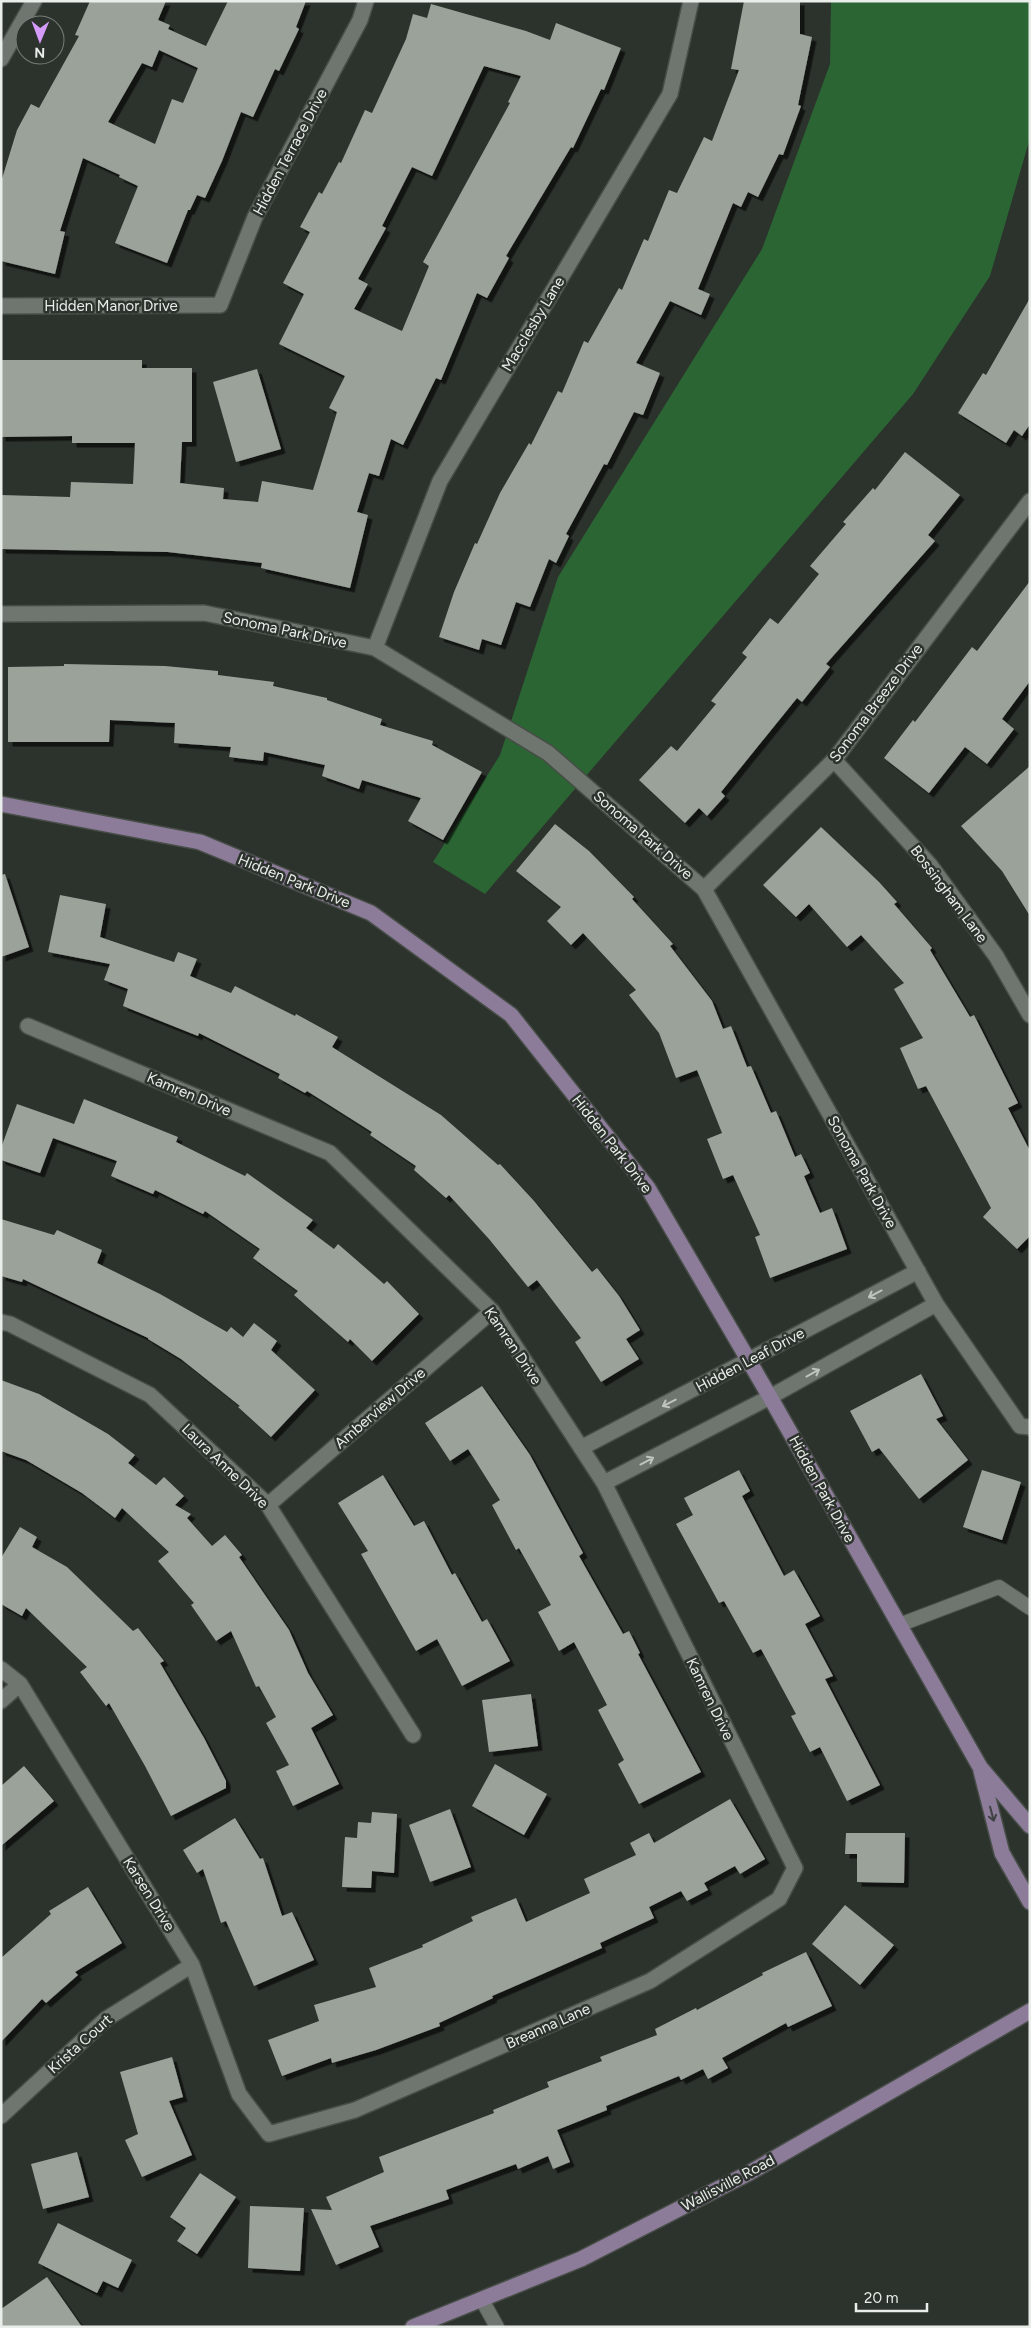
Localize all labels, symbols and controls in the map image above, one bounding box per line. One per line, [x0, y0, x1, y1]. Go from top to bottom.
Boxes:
north arrow [15, 15, 65, 65]
text: N [34, 44, 45, 61]
street label: Hidden Terrace Drive [249, 86, 331, 218]
street label: Macclesby Lane [498, 273, 568, 375]
street label: Hidden Manor Drive [44, 297, 178, 315]
street label: Sonoma Park Drive [221, 608, 349, 652]
street label: Sonoma Breeze Drive [826, 640, 926, 766]
street label: Sonoma Park Drive [590, 787, 696, 883]
street label: Bossingham Lane [907, 842, 991, 946]
street label: Hidden Park Drive [235, 850, 353, 912]
street label: Kamren Drive [144, 1068, 234, 1120]
street label: Hidden Park Drive [568, 1091, 656, 1197]
street label: Sonoma Park Drive [824, 1113, 900, 1231]
one-way arrow [867, 1289, 882, 1299]
street label: Kamren Drive [481, 1304, 545, 1388]
street label: Hidden Leaf Drive [693, 1324, 807, 1396]
street label: Amberview Drive [331, 1364, 429, 1452]
one-way arrow [805, 1368, 820, 1378]
one-way arrow [662, 1399, 677, 1408]
street label: Laura Anne Drive [178, 1420, 272, 1512]
street label: Hidden Park Drive [785, 1432, 859, 1546]
one-way arrow [639, 1456, 654, 1465]
street label: Kamren Drive [682, 1655, 738, 1743]
one-way arrow [988, 1806, 997, 1822]
street label: Karsen Drive [119, 1854, 179, 1934]
street label: Breanna Lane [503, 1999, 593, 2053]
street label: Krista Court [44, 2010, 116, 2078]
street label: Wallisville Road [678, 2151, 778, 2215]
scale bar [856, 2280, 927, 2312]
text: 20 m [864, 2289, 898, 2307]

